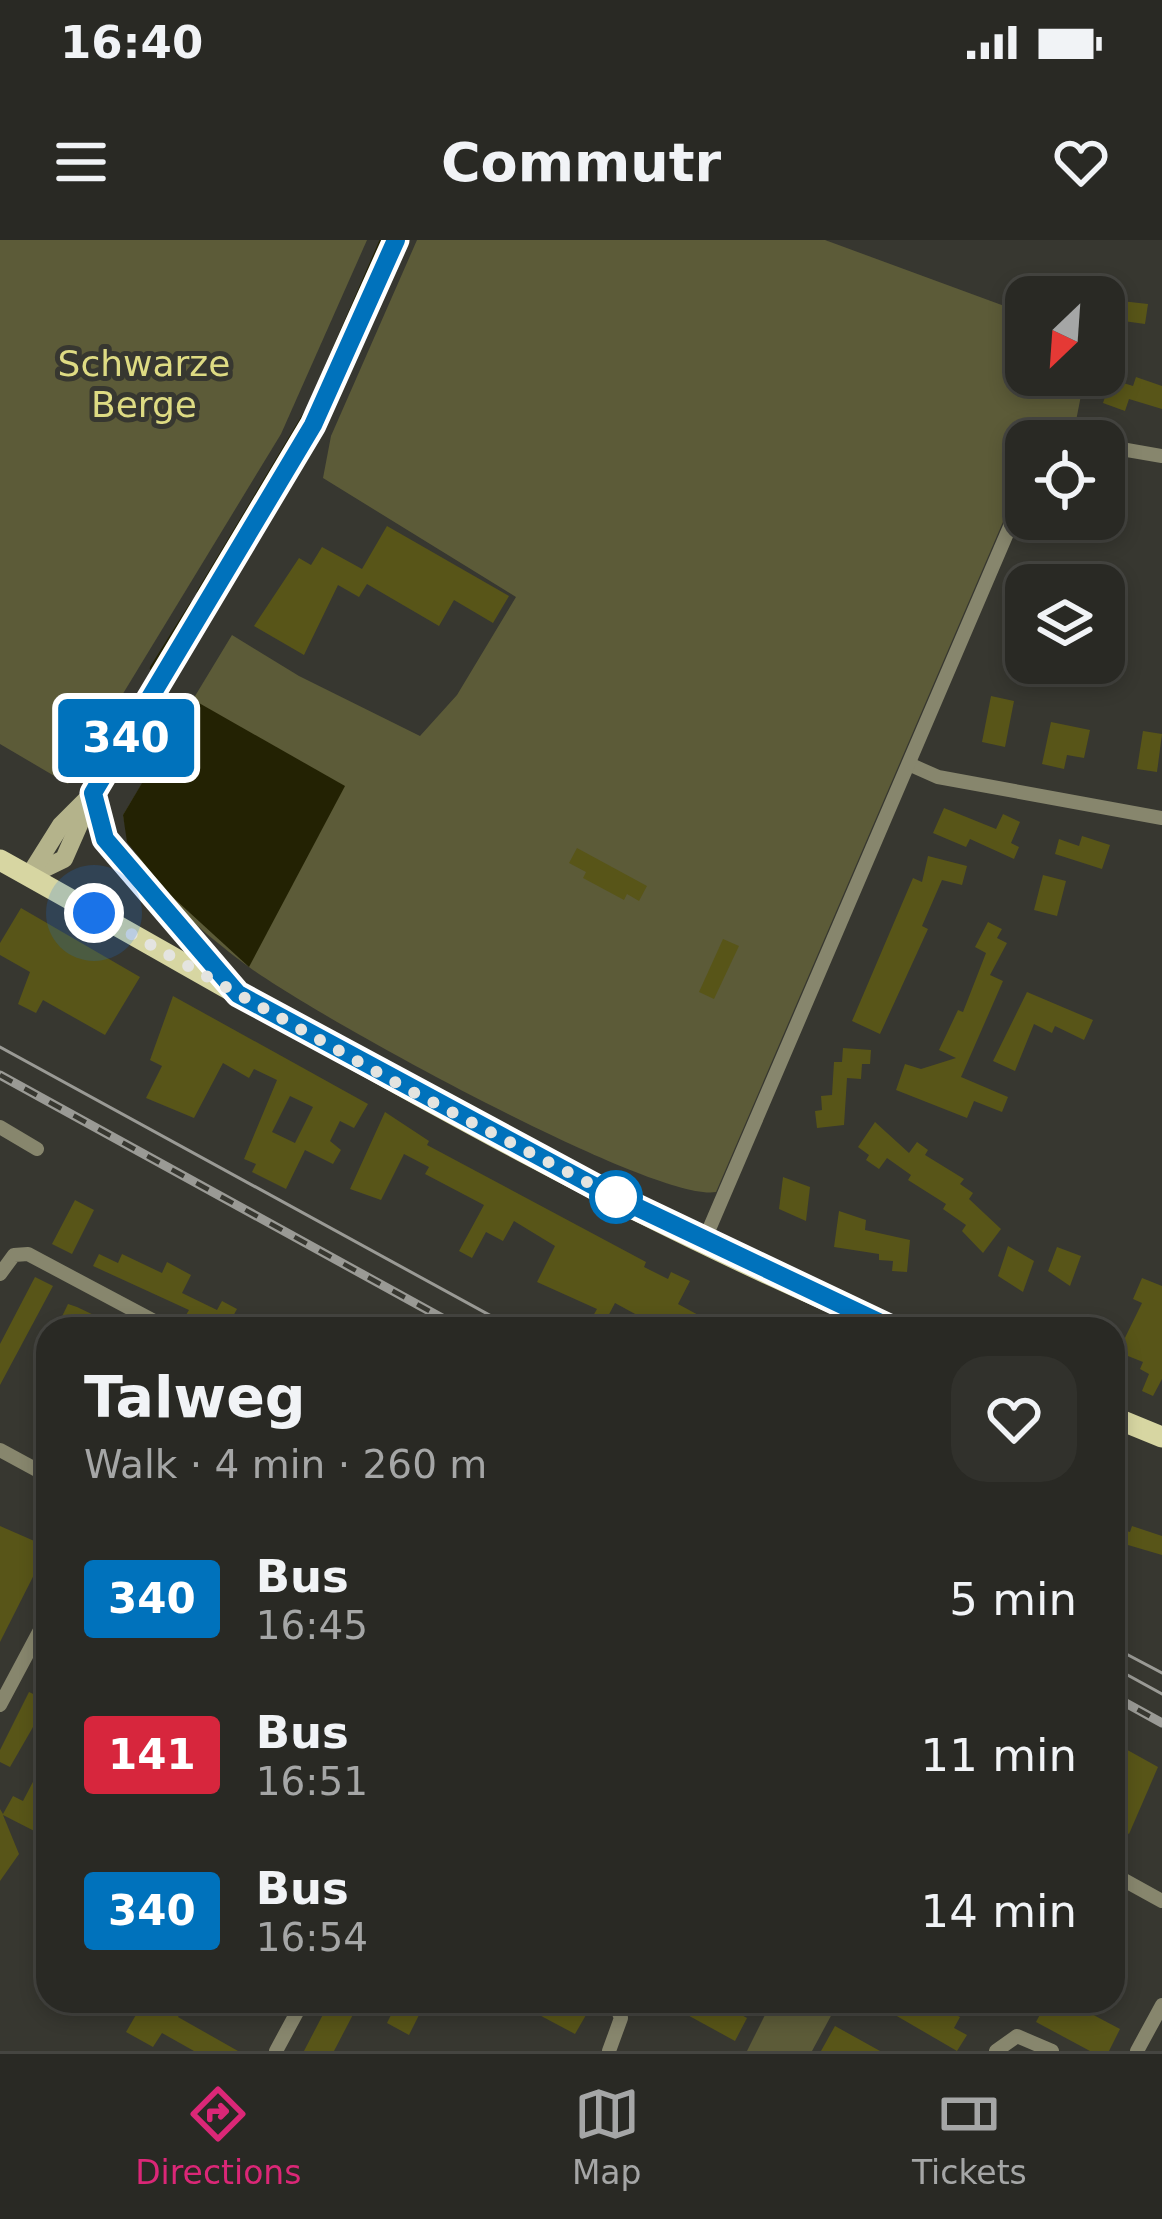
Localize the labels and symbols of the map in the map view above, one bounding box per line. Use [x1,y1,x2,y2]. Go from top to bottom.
north arrow [1005,276,1125,396]
park label: Schwarze Berge [58,343,230,425]
line badge: 340 [57,699,195,777]
your location [64,883,124,943]
unlabelled marker [591,1172,641,1222]

